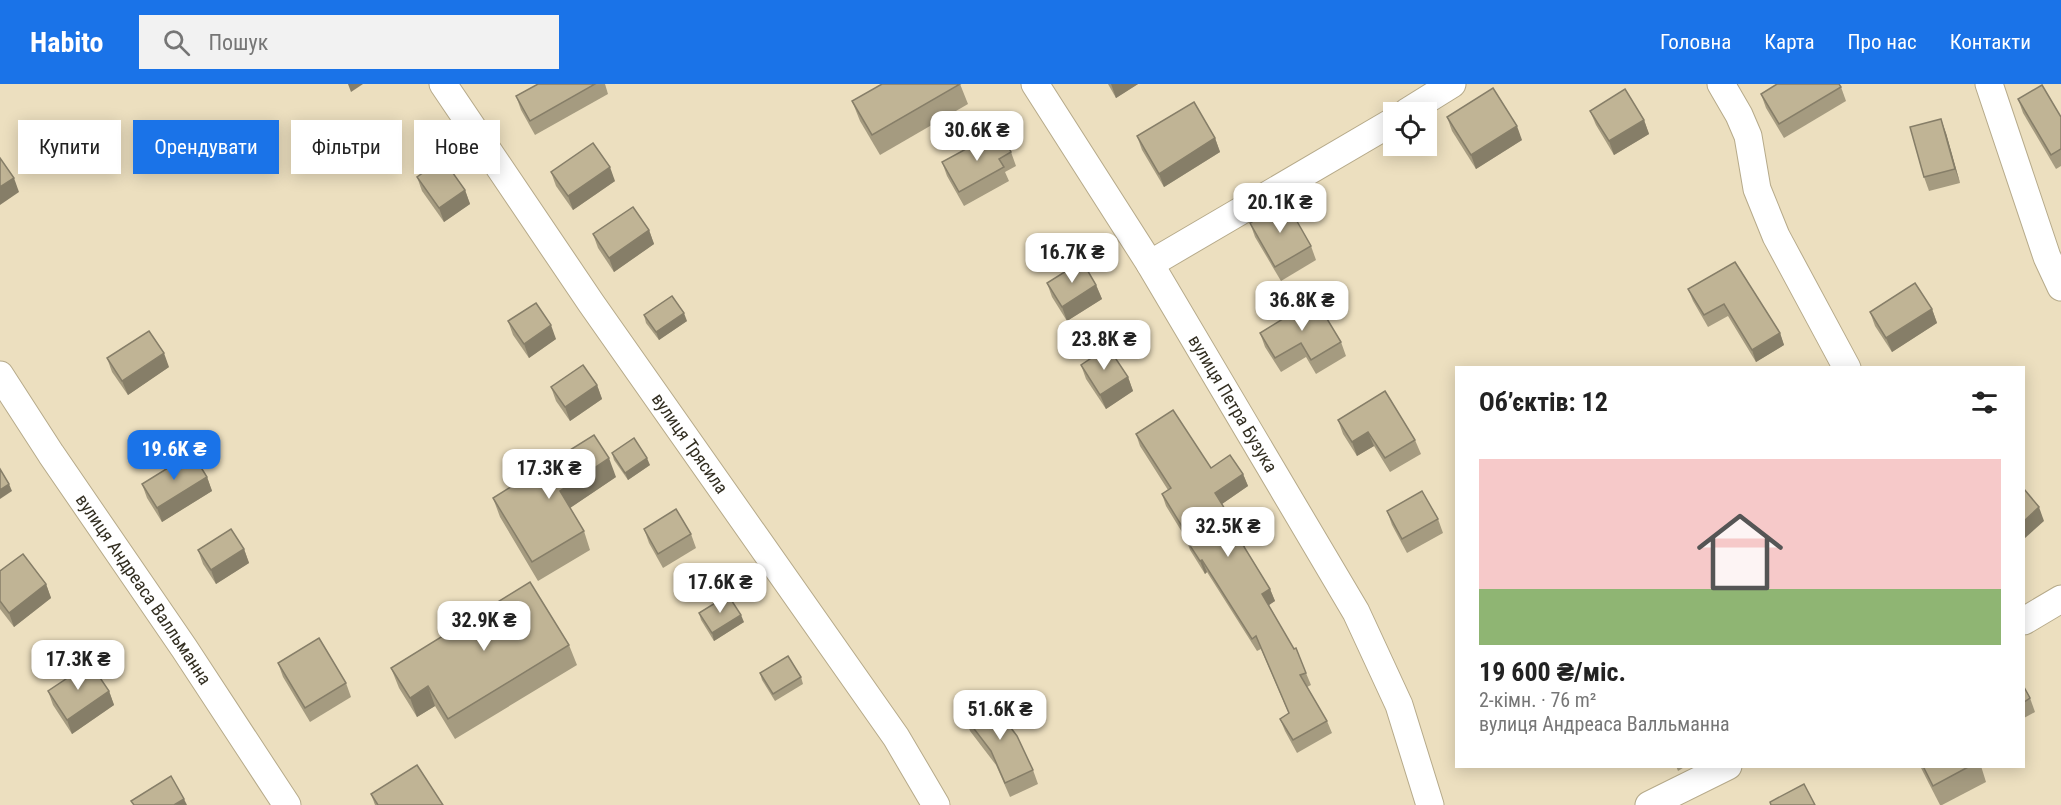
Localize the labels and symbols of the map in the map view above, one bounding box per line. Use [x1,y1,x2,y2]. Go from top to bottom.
pin: 30.6K ₴ [922,111,1032,162]
pin: 20.1K ₴ [1225,183,1335,234]
pin: 16.7K ₴ [1017,233,1127,284]
pin: 36.8K ₴ [1247,281,1357,332]
pin: 23.8K ₴ [1049,320,1159,371]
street label: вулиця Петра Бузука [1184,331,1282,476]
street label: вулиця Трясила [648,389,733,497]
pin: 19.6K ₴ [119,430,229,481]
pin: 17.3K ₴ [494,449,604,500]
street label: вулиця Андреаса Валльманна [72,490,216,688]
pin: 32.5K ₴ [1173,507,1283,558]
pin: 17.6K ₴ [665,563,775,614]
pin: 32.9K ₴ [429,601,539,652]
pin: 17.3K ₴ [23,640,133,691]
pin: 51.6K ₴ [945,690,1055,741]

